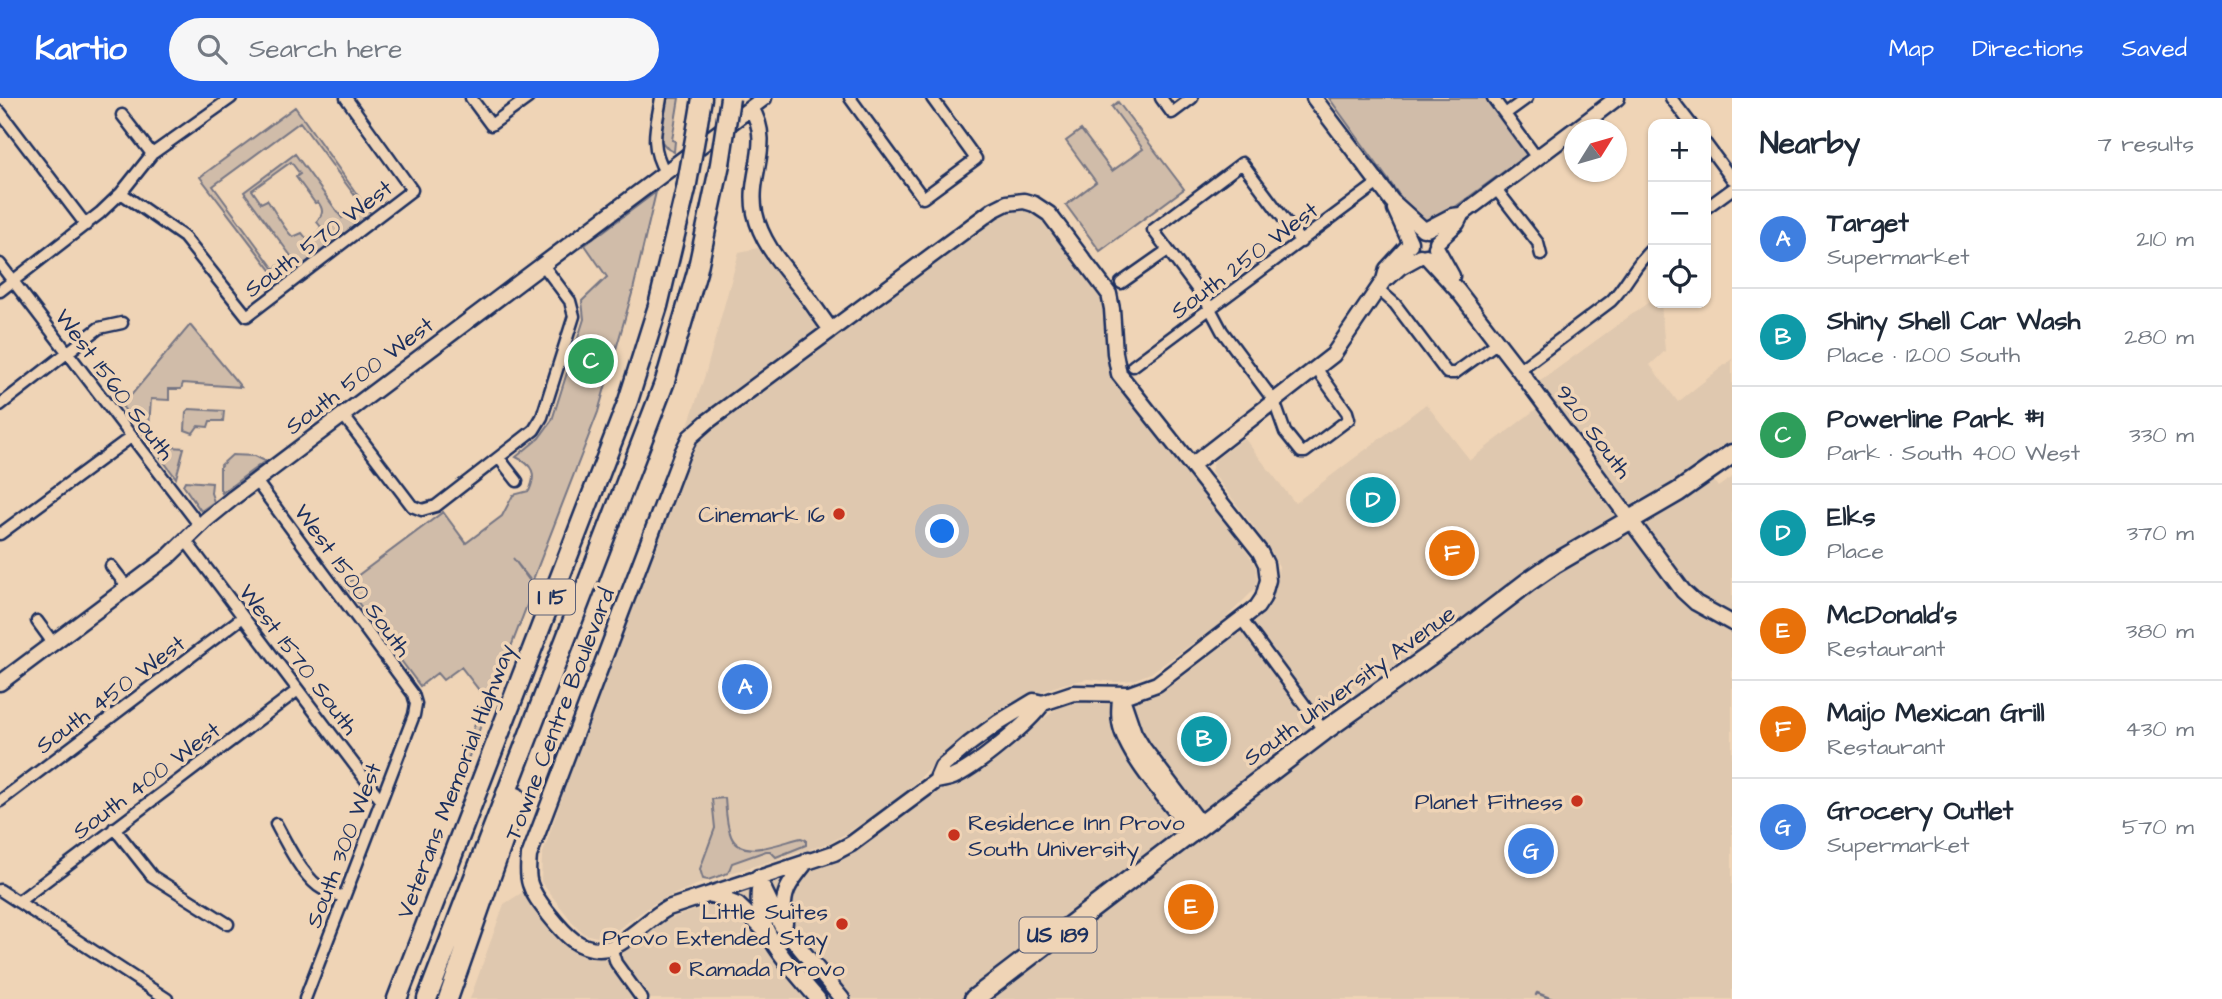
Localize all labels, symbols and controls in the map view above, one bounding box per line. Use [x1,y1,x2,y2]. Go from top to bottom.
search box [169,18,659,81]
text: Kartio [35,26,127,72]
icon: search [193,30,231,68]
text: Search here [249,31,402,67]
text: Map [1889,32,1934,66]
text: Directions [1972,32,2084,66]
text: Saved [2122,32,2187,66]
north arrow [1564,119,1627,182]
map controls [1648,119,1711,308]
button: + [1648,119,1711,182]
text: Nearby [1760,123,1860,165]
text: 7 results [2098,128,2194,160]
street label: South 570 West [238,172,400,305]
button: − [1648,182,1711,245]
street label: South 250 West [1164,194,1326,327]
text: Target [1827,205,1909,241]
text: A [1776,223,1790,255]
text: 210 m [2136,223,2194,255]
text: Supermarket [1827,241,1970,273]
button: locate [1648,245,1711,308]
street label: West 1560 South [47,302,182,467]
text: Shiny Shell Car Wash [1827,303,2080,339]
street label: South 500 West [279,309,441,442]
text: B [1775,321,1791,353]
text: 280 m [2124,321,2194,353]
pin: C [568,335,614,387]
text: Place · 1200 South [1827,339,2020,371]
street label: 920 South [1547,378,1639,486]
text: Powerline Park #1 [1827,401,2044,437]
text: C [1775,419,1791,451]
text: 330 m [2129,419,2194,451]
text: Park · South 400 West [1827,437,2080,469]
pin: D [1350,474,1396,526]
street label: West 1500 South [286,498,419,664]
place label: Cinemark 16 [698,499,825,531]
text: Elks [1827,499,1876,535]
marker: Cinemark 16 [831,506,847,522]
your location [925,514,959,548]
text: D [1776,517,1790,549]
text: 370 m [2127,517,2194,549]
pin: F [1429,527,1475,579]
text: Place [1827,535,1884,567]
street label: West 1570 South [231,578,366,742]
road number: I 15 [529,580,575,614]
street label: Towne Centre Boulevard [497,583,623,845]
text: McDonald's [1827,597,1957,633]
street label: South University Avenue [1237,598,1463,775]
text: E [1776,615,1790,647]
text: 380 m [2126,615,2194,647]
street label: South 450 West [29,627,193,762]
text: Restaurant [1827,633,1945,665]
street label: Veterans Memorial Highway [389,639,524,924]
pin: A [722,661,768,713]
text: Maijo Mexican Grill [1827,695,2045,731]
pin: B [1181,713,1227,765]
text: F [1775,713,1791,745]
text: 430 m [2125,713,2194,745]
street label: South 400 West [66,714,228,847]
text: Restaurant [1827,731,1945,763]
street label: South 300 West [298,758,390,932]
place label: Planet Fitness [1415,786,1563,818]
marker: Planet Fitness [1569,793,1585,809]
text: Grocery Outlet [1827,793,2013,829]
place label: Residence Inn Provo South University [968,807,1185,866]
text: G [1775,811,1791,843]
text: 570 m [2122,811,2194,843]
pin: G [1508,825,1554,877]
marker: Residence Inn Provo South University [946,827,962,843]
text: Supermarket [1827,829,1970,861]
pin: E [1168,881,1214,933]
place label: Little Suites Provo Extended Stay [602,896,828,955]
marker: Little Suites Provo Extended Stay [834,916,850,932]
road number: US 189 [1020,918,1096,952]
place label: Ramada Provo [689,953,845,985]
marker: Ramada Provo [667,960,683,976]

